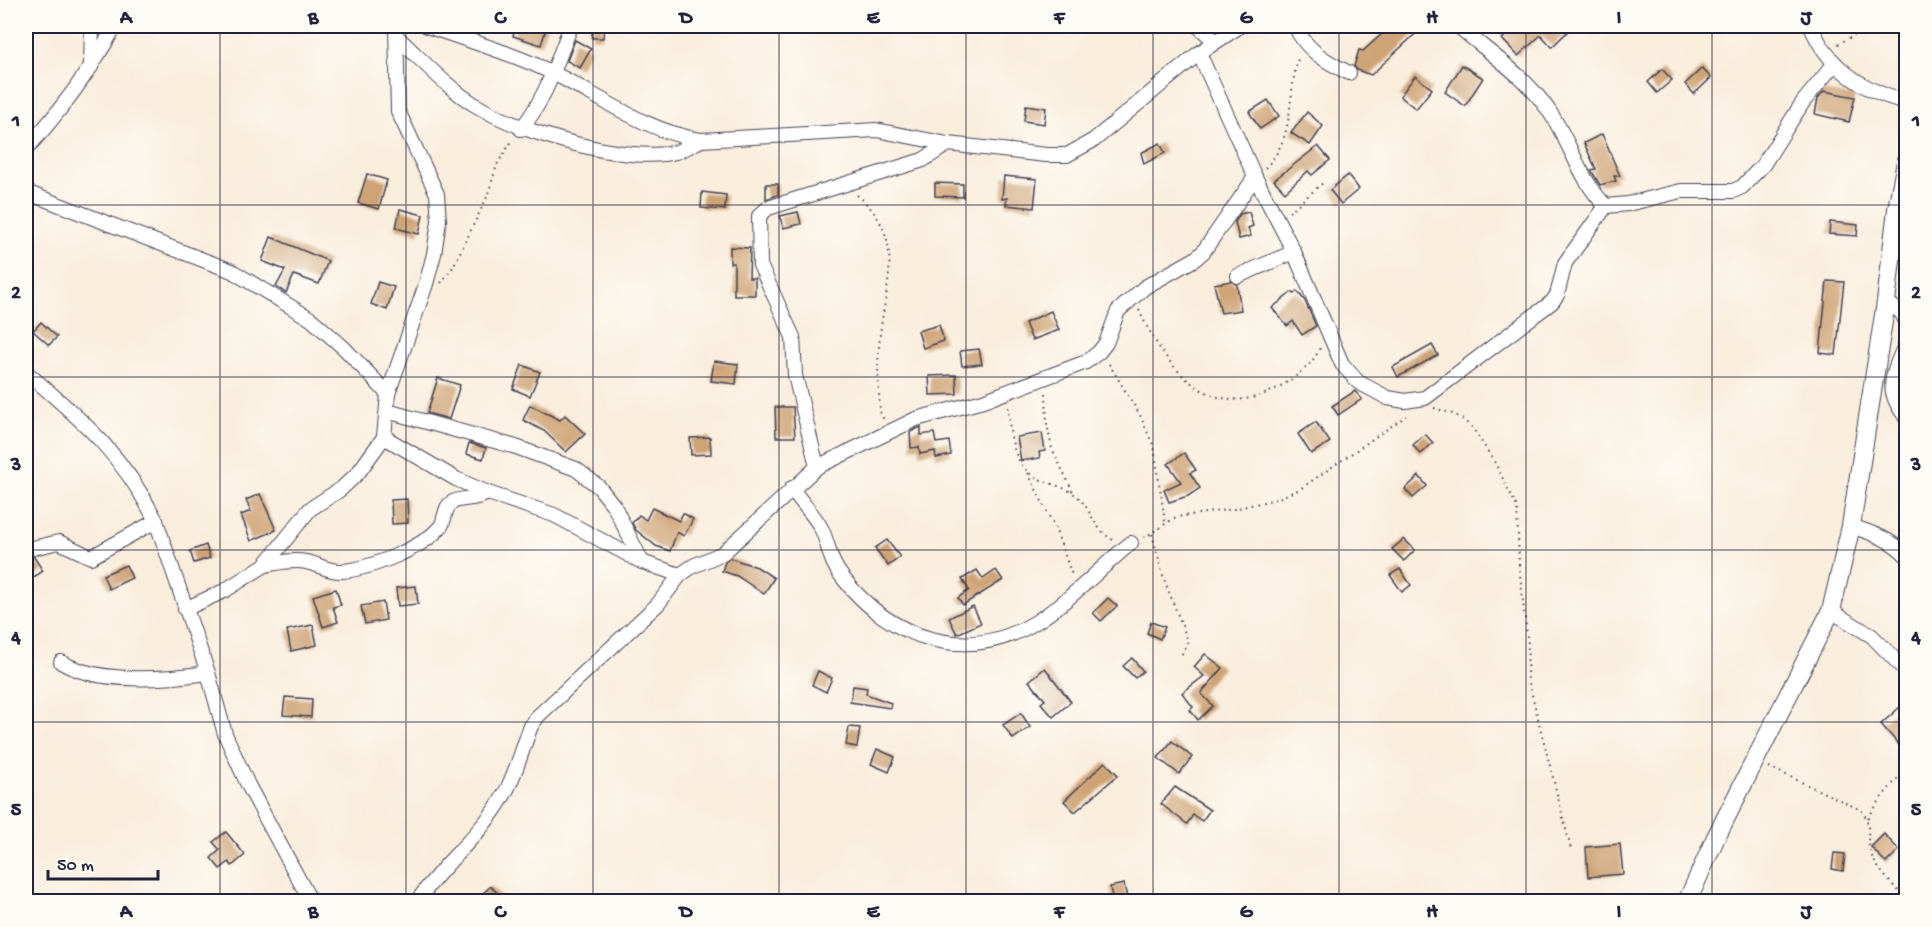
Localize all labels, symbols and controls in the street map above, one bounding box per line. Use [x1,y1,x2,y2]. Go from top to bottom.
text: A [119,8,134,31]
text: B [307,8,319,31]
text: C [494,8,508,31]
text: D [677,8,693,31]
text: E [867,8,881,31]
text: F [1053,8,1066,31]
text: G [1240,8,1254,31]
text: H [1426,8,1438,31]
text: I [1617,8,1622,31]
text: J [1800,8,1813,31]
text: 1 [11,111,20,134]
text: 1 [1911,111,1920,134]
text: 2 [11,283,21,306]
text: 2 [1911,283,1921,306]
text: 3 [10,455,21,478]
text: 3 [1910,455,1921,478]
text: 4 [10,628,21,651]
text: 4 [1910,628,1921,651]
text: 5 [11,800,22,823]
text: 5 [1911,800,1922,823]
scale bar [48,843,158,881]
text: 50 m [57,856,94,877]
text: A [119,902,134,925]
text: B [307,902,319,925]
text: C [494,902,508,925]
text: D [677,902,693,925]
text: E [867,902,881,925]
text: F [1053,902,1066,925]
text: G [1240,902,1254,925]
text: H [1426,902,1438,925]
text: I [1617,902,1622,925]
text: J [1800,902,1813,925]

